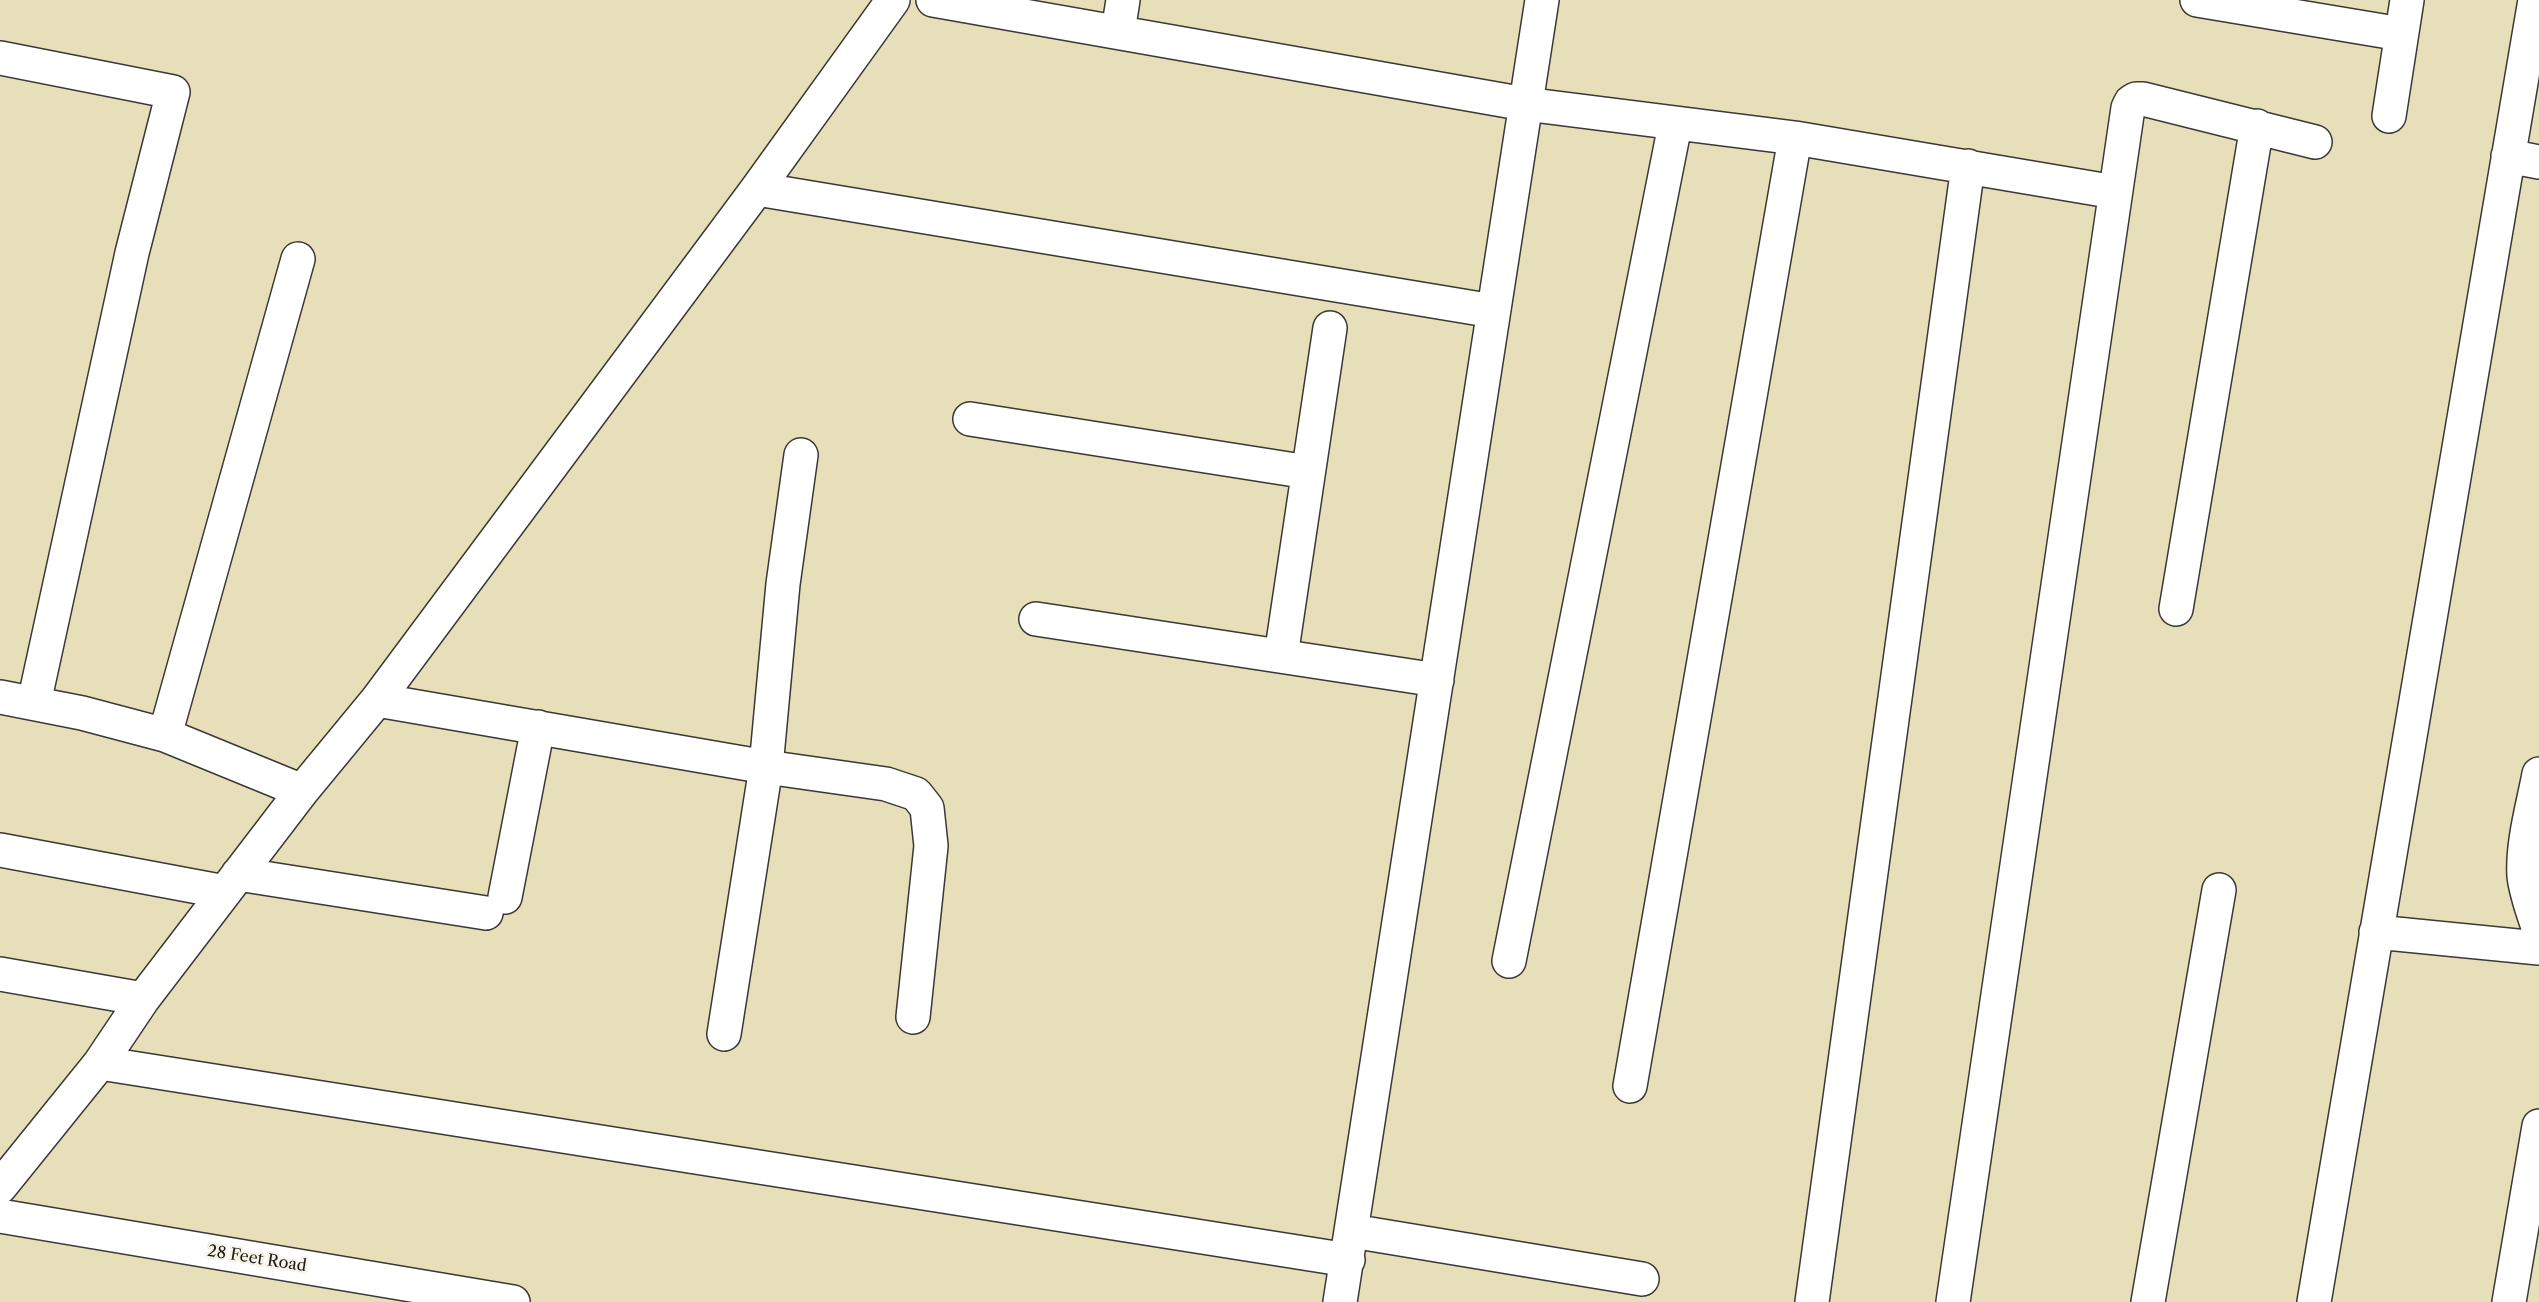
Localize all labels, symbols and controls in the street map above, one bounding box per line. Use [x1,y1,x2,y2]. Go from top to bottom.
street label: 28 Feet Road [206,1242,308,1276]

